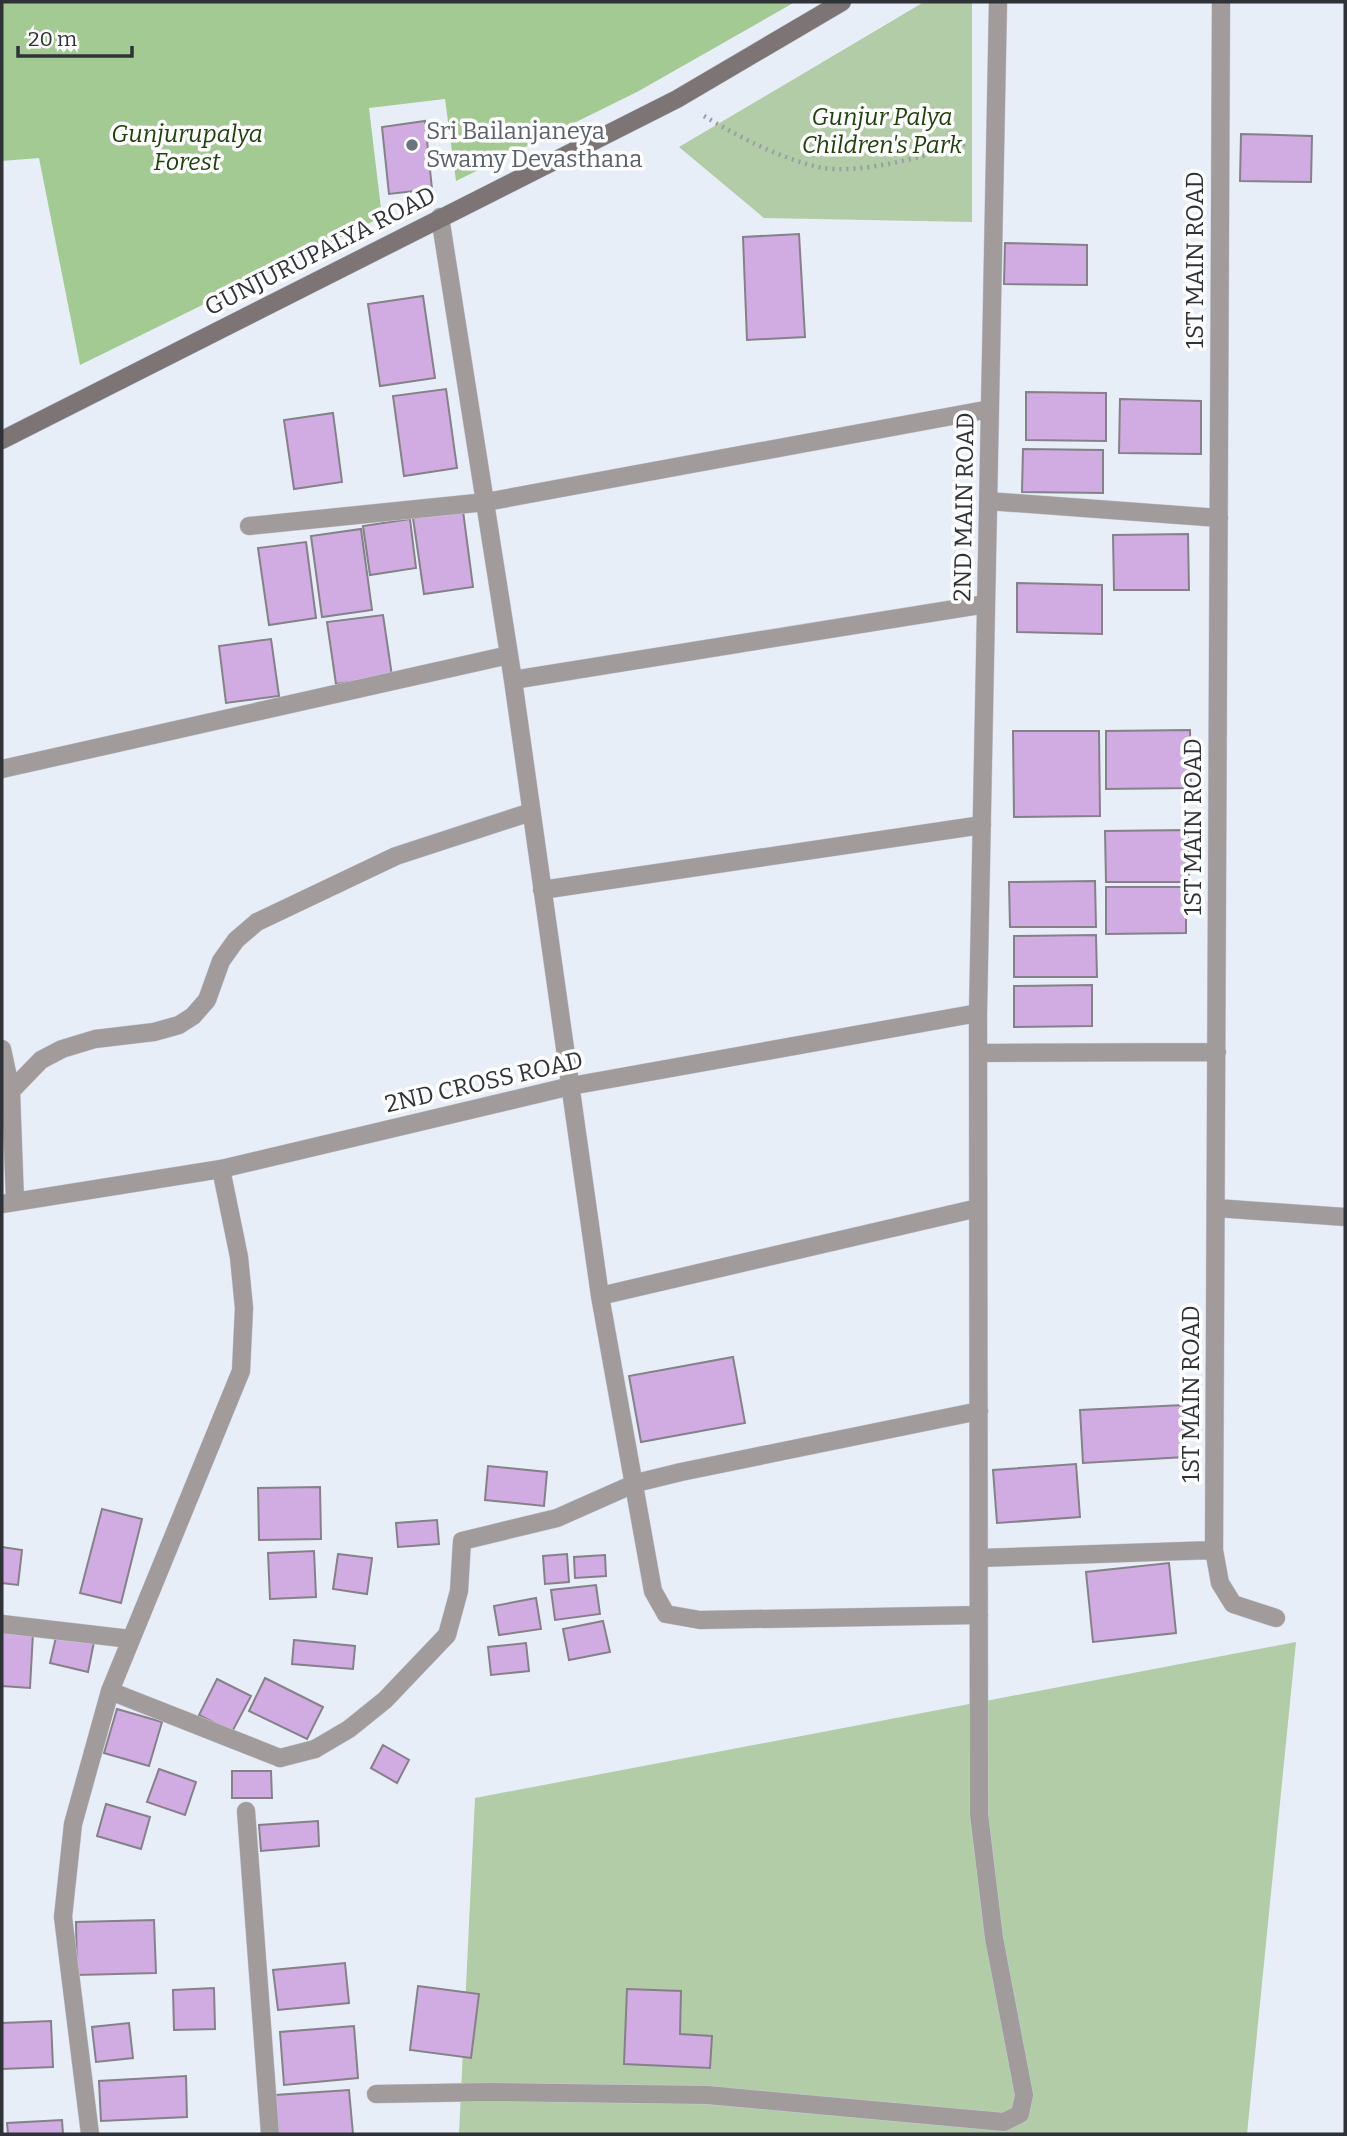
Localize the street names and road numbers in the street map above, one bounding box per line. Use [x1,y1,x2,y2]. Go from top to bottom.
street label: 1ST MAIN ROAD [1181,171,1209,349]
street label: GUNJURUPALYA ROAD [200,181,440,321]
street label: 2ND MAIN ROAD [948,412,980,602]
street label: 1ST MAIN ROAD [1179,738,1207,916]
street label: 2ND CROSS ROAD [382,1046,586,1118]
street label: 1ST MAIN ROAD [1177,1305,1205,1483]

